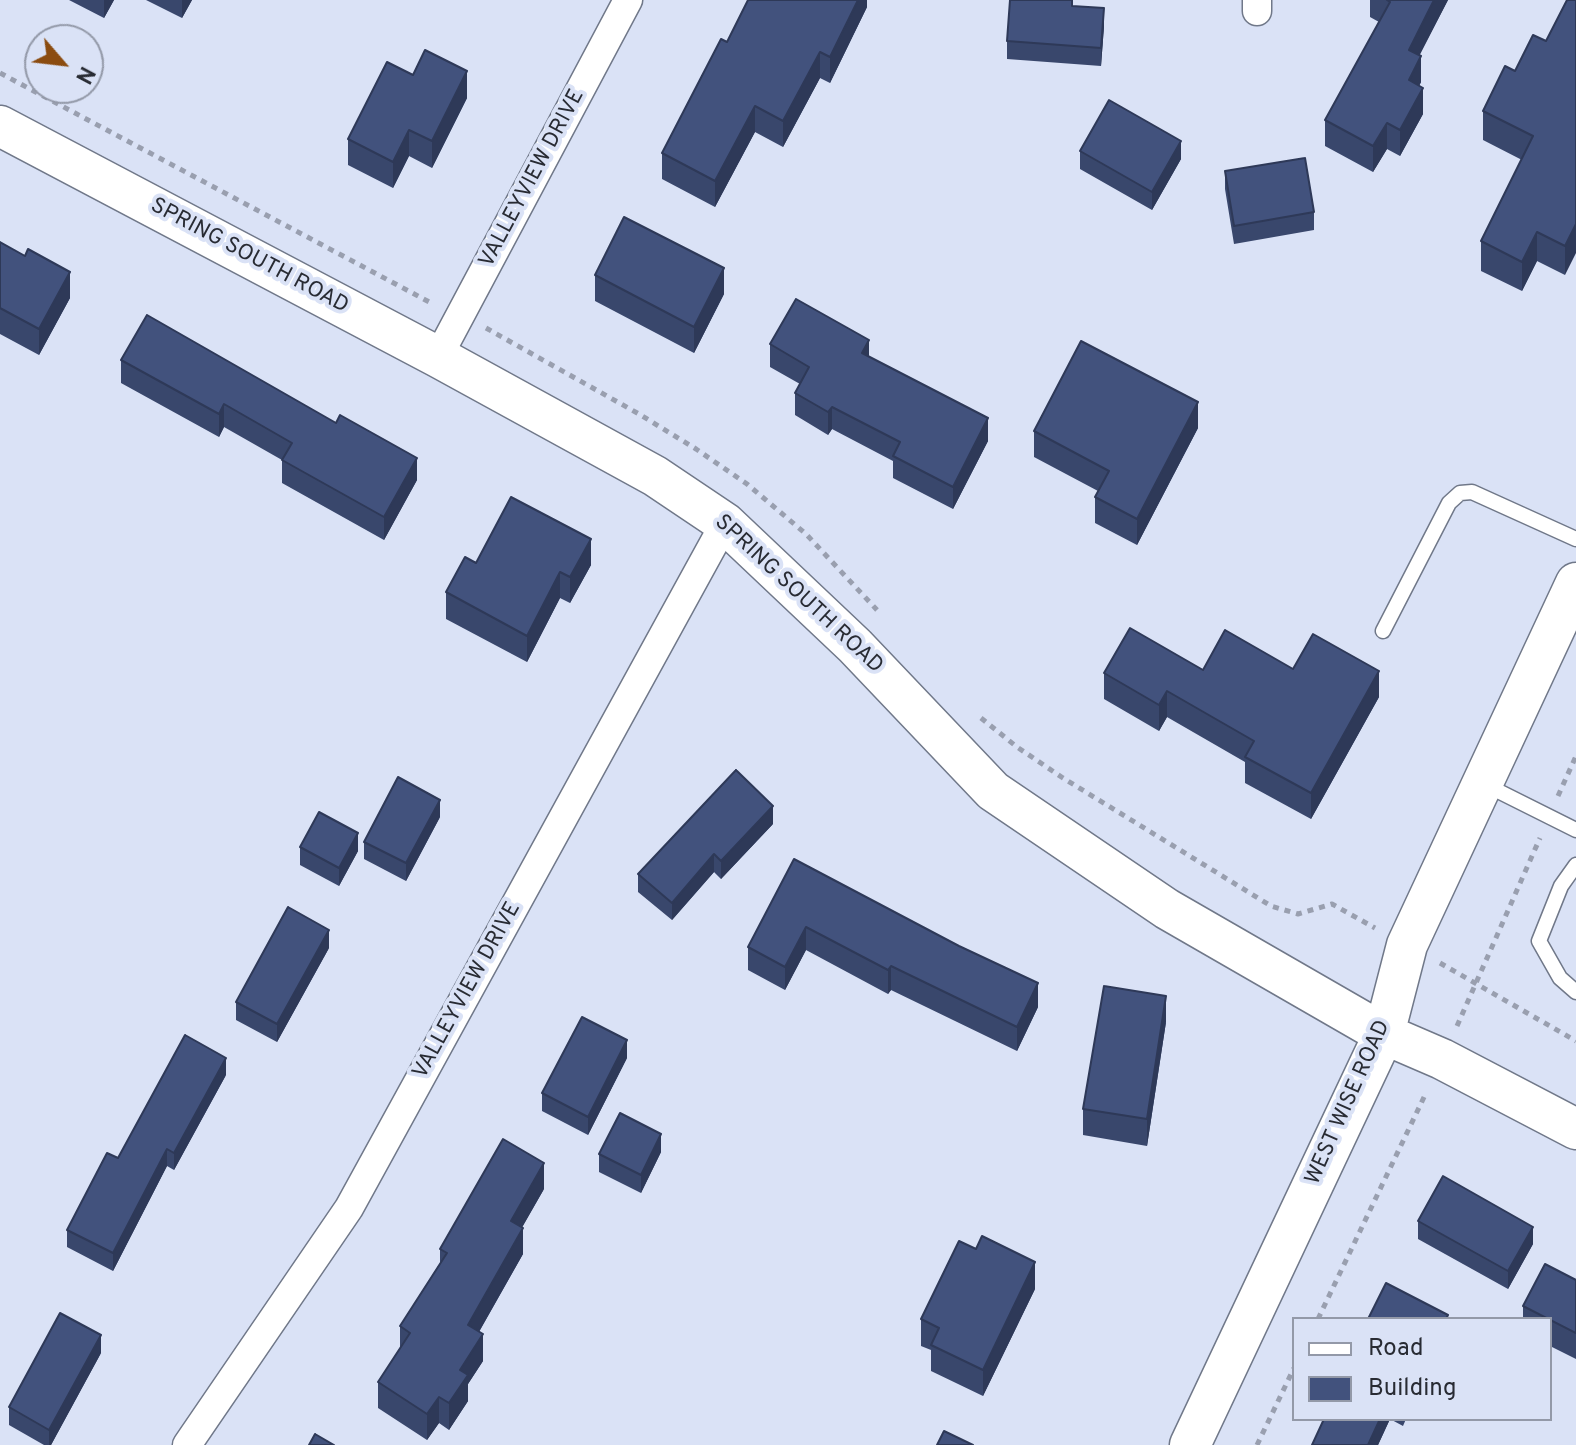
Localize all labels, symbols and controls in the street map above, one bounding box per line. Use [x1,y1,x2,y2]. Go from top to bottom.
north arrow [24,24,104,104]
text: N [68,61,99,88]
street label: VALLEYVIEW DRIVE [475,85,591,273]
street label: SPRING SOUTH ROAD [145,194,353,320]
street label: SPRING SOUTH ROAD [708,510,888,680]
street label: VALLEYVIEW DRIVE [408,898,528,1084]
street label: WEST WISE ROAD [1301,1017,1397,1189]
legend [1292,1317,1552,1421]
text: Road [1368,1334,1424,1364]
text: Building [1368,1374,1457,1404]

